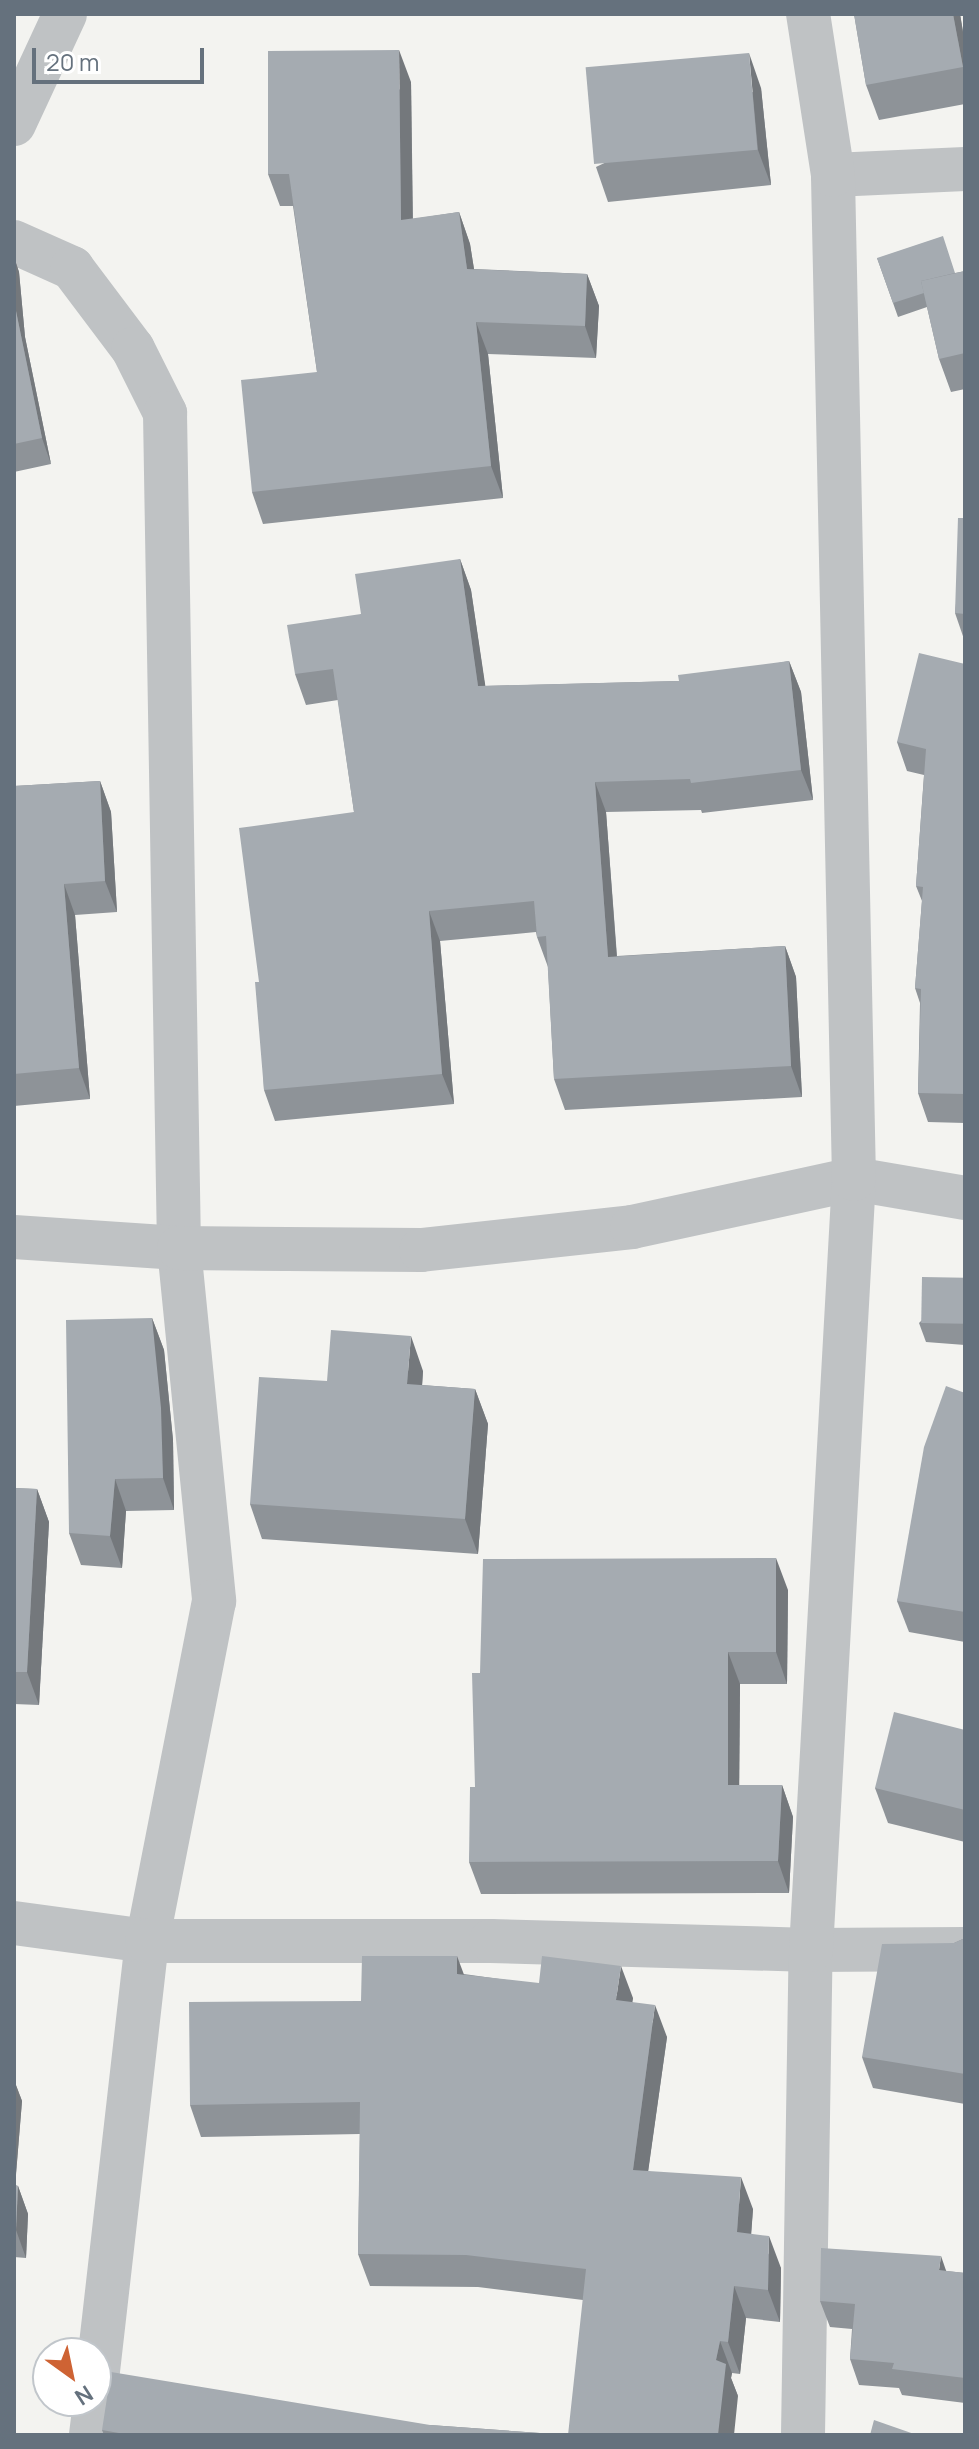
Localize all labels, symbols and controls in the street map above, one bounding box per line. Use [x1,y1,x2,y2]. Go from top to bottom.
scale bar [36,32,208,82]
text: 20 m [46,45,99,78]
north arrow [32,2337,112,2417]
text: N [69,2379,99,2412]

